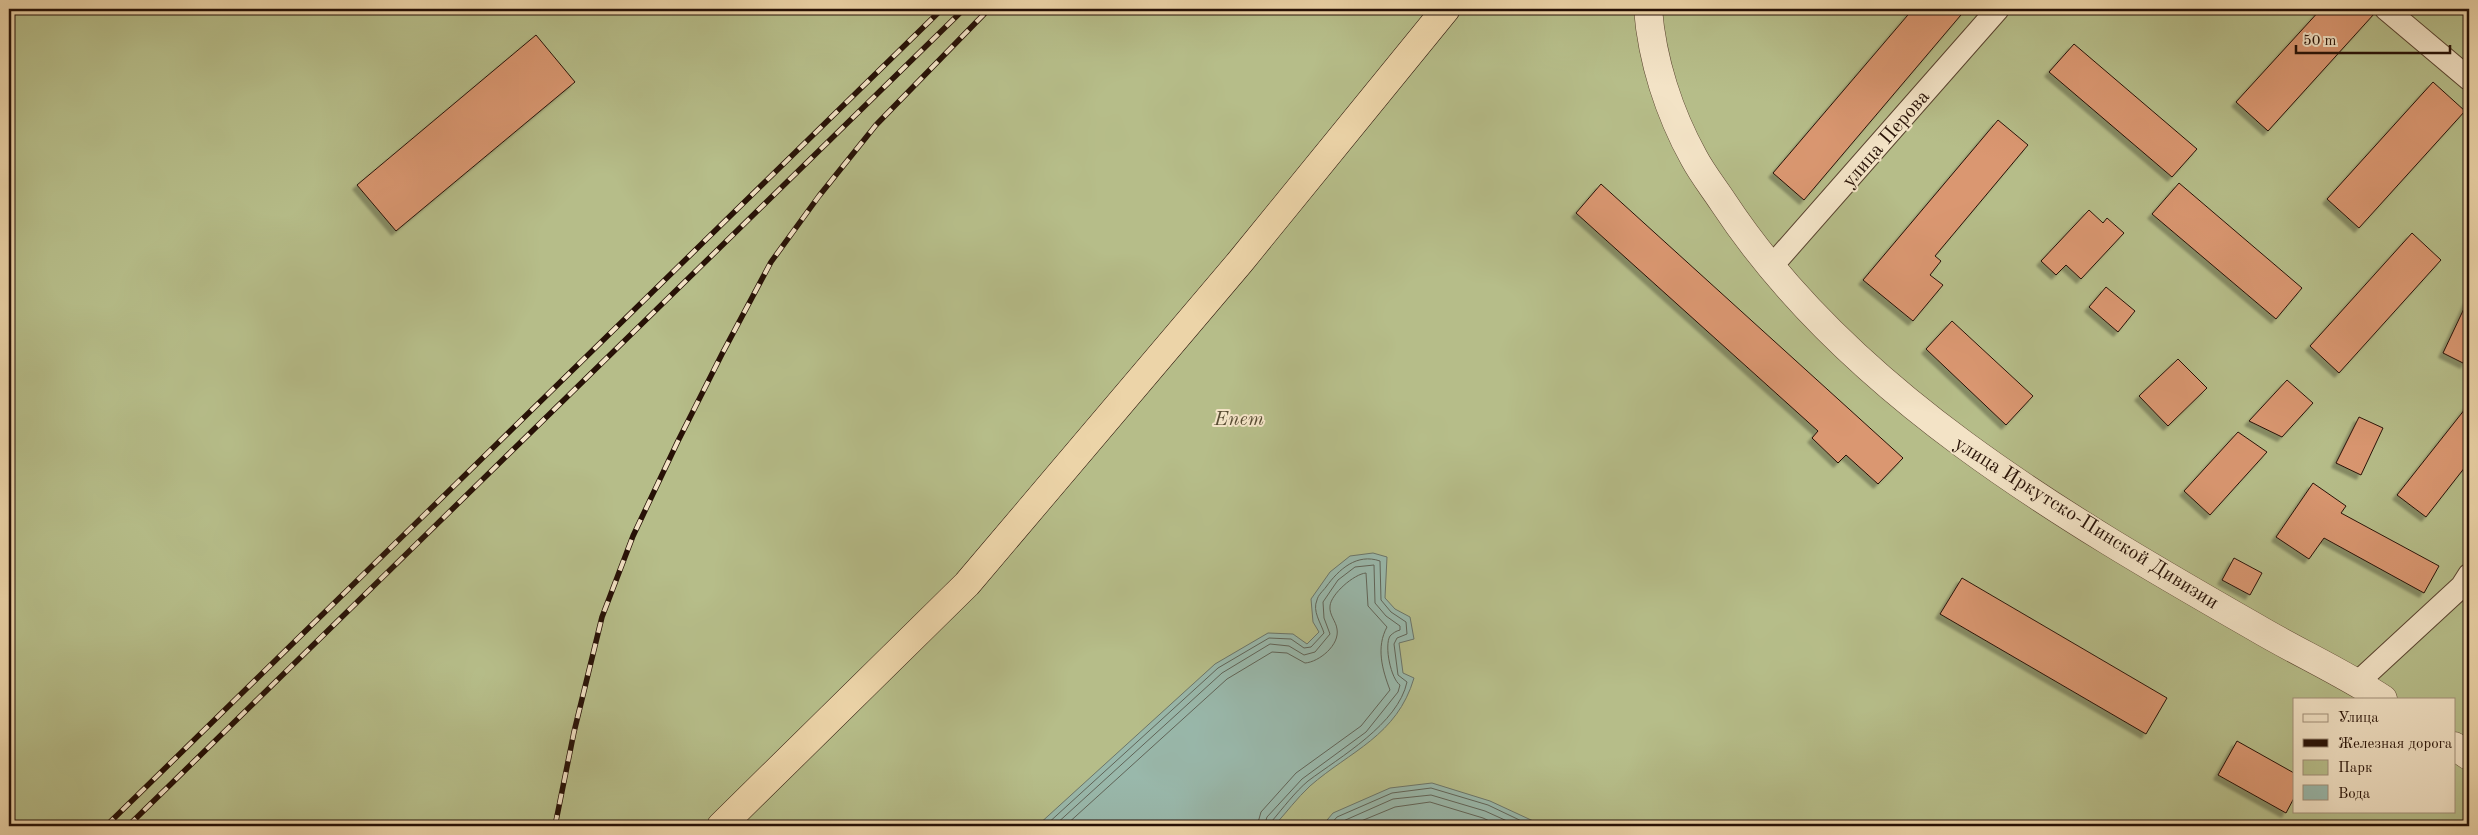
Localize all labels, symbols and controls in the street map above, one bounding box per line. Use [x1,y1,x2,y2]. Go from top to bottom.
scale bar [2296,22,2449,54]
text: 50 m [2303,34,2337,49]
street label: улица Перова [1839,87,1934,192]
park label: Enem [1213,410,1264,430]
street label: улица Иркутско-Пинской Дивизии [1950,434,2222,614]
legend [2293,698,2456,812]
text: Улица [2338,711,2379,726]
text: Железная дорога [2338,737,2453,752]
text: Парк [2338,761,2373,776]
text: Вода [2338,787,2371,802]

